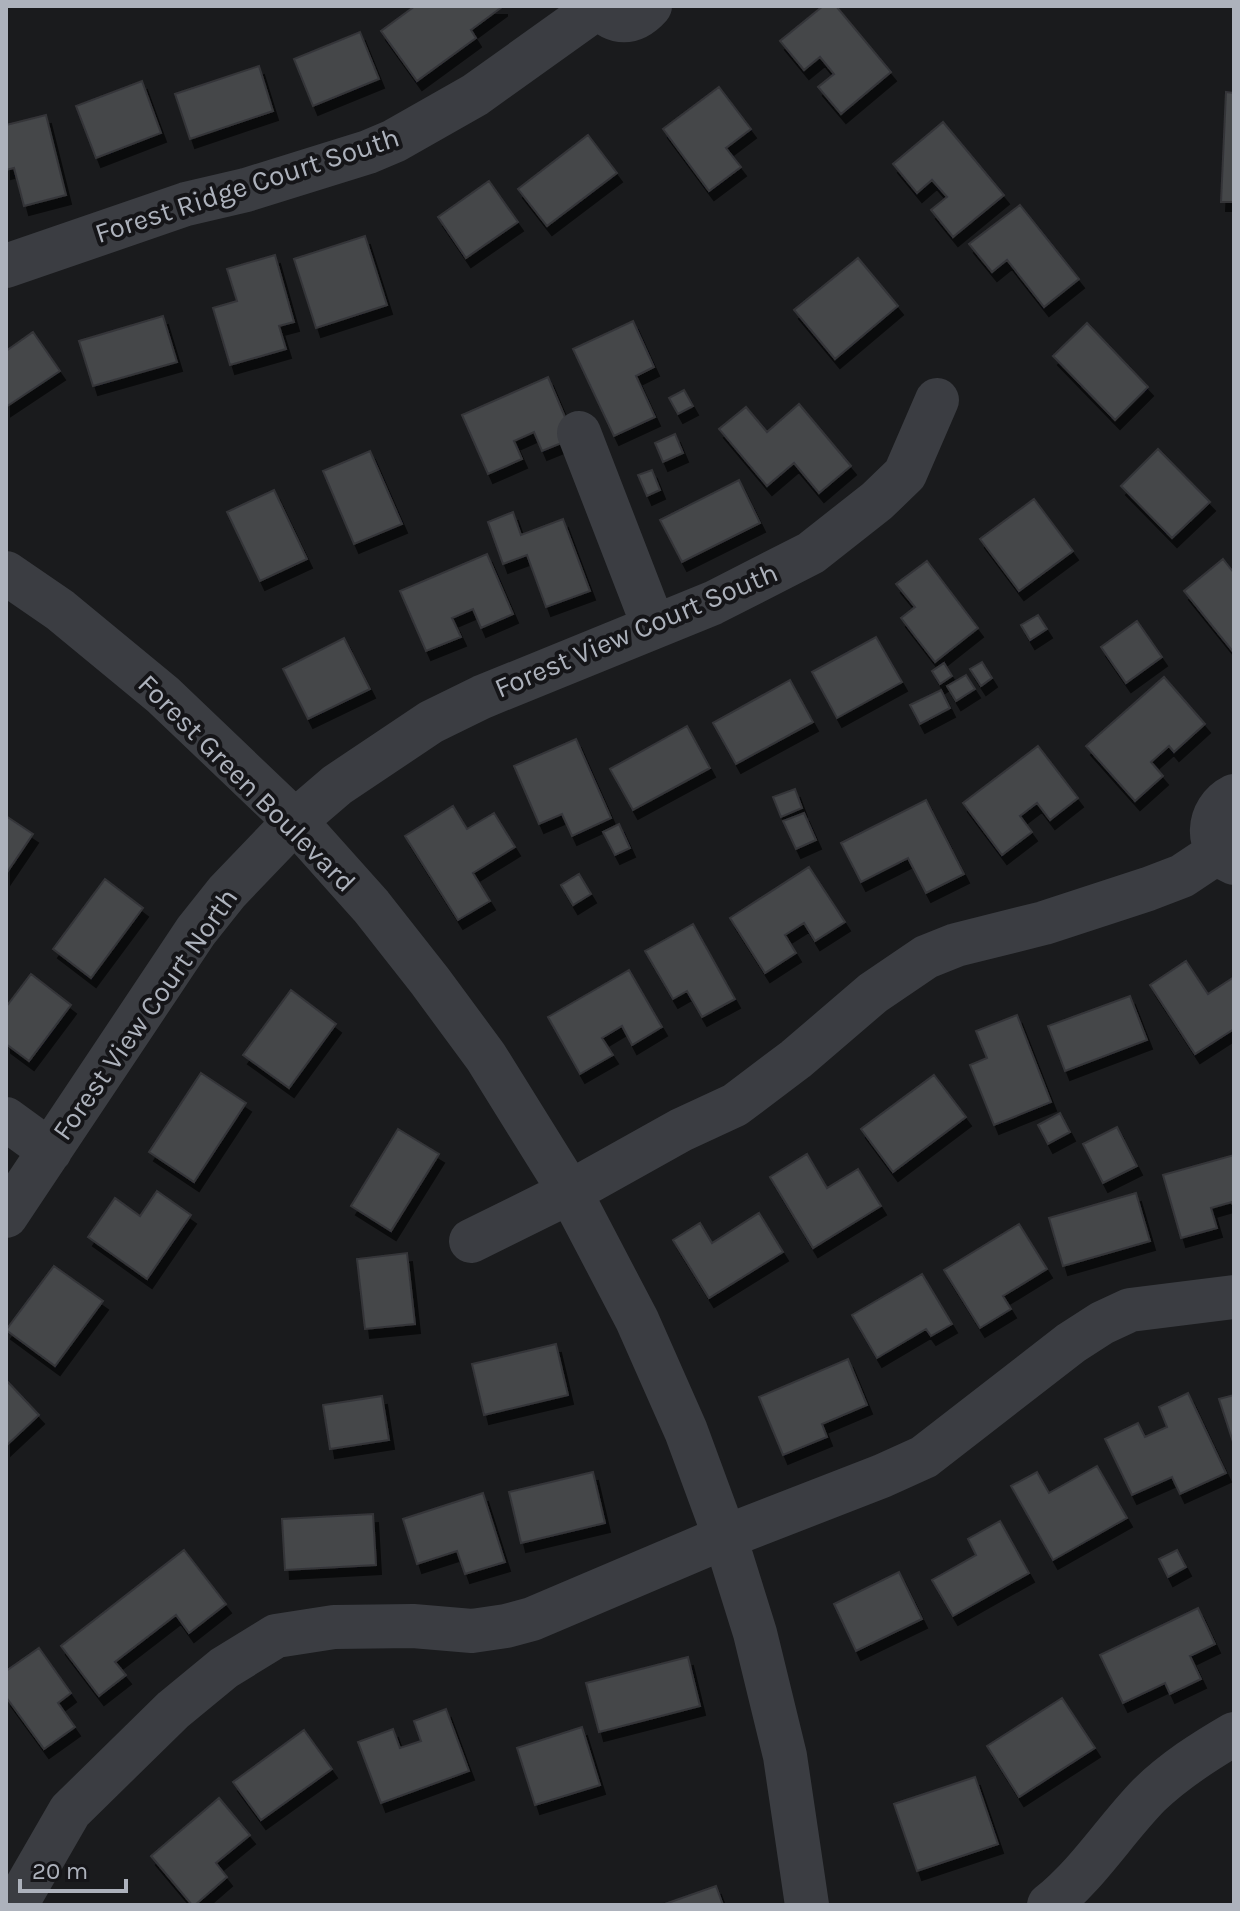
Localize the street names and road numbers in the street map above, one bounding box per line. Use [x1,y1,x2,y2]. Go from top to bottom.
street label: Forest Ridge Court South [91,120,403,250]
street label: Forest View Court South [489,555,783,705]
street label: Forest Green Boulevard [131,667,363,899]
street label: Forest View Court North [46,882,244,1146]

